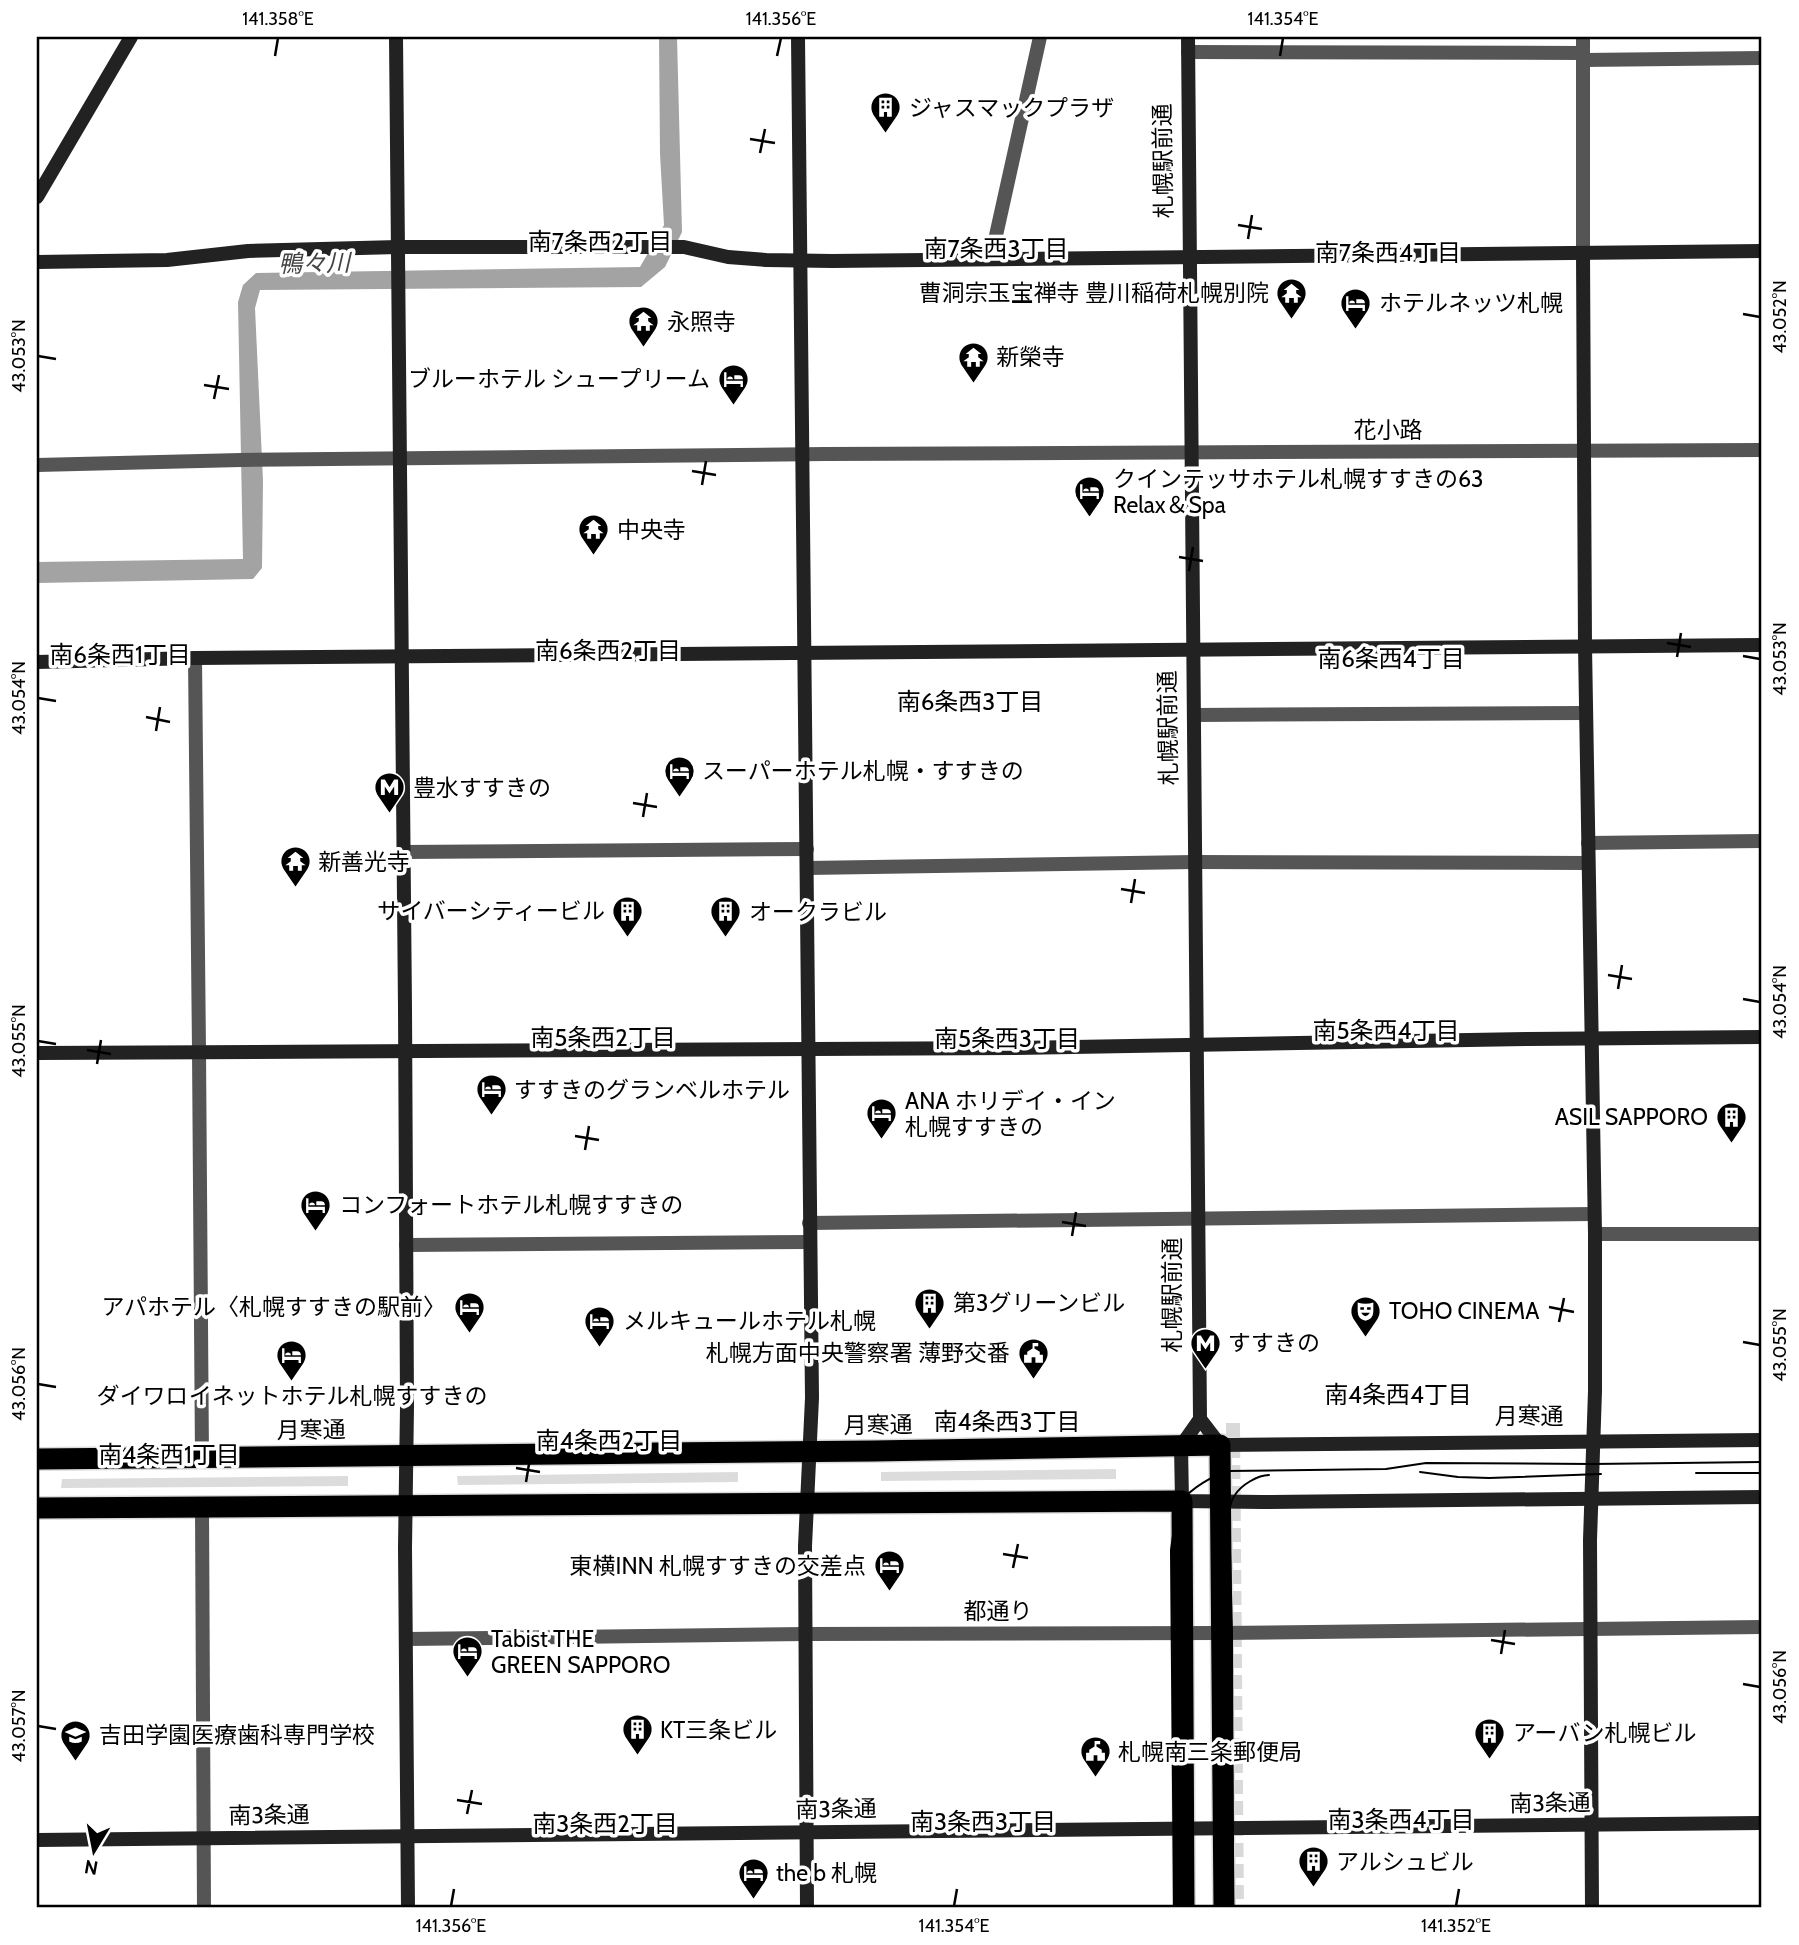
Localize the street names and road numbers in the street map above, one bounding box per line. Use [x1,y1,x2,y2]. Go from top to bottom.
street label: 札幌駅前通 [1148,103,1178,219]
street label: 花小路 [1354,416,1423,444]
street label: 札幌駅前通 [1153,670,1183,786]
street label: 札幌駅前通 [1158,1238,1186,1353]
street label: 月寒通 [1495,1402,1564,1430]
street label: 月寒通 [843,1410,913,1440]
street label: 月寒通 [276,1415,346,1445]
street label: 都通り [964,1597,1033,1625]
street label: 南3条通 [1509,1788,1591,1818]
street label: 南3条通 [795,1794,877,1824]
street label: 南3条通 [228,1800,310,1830]

